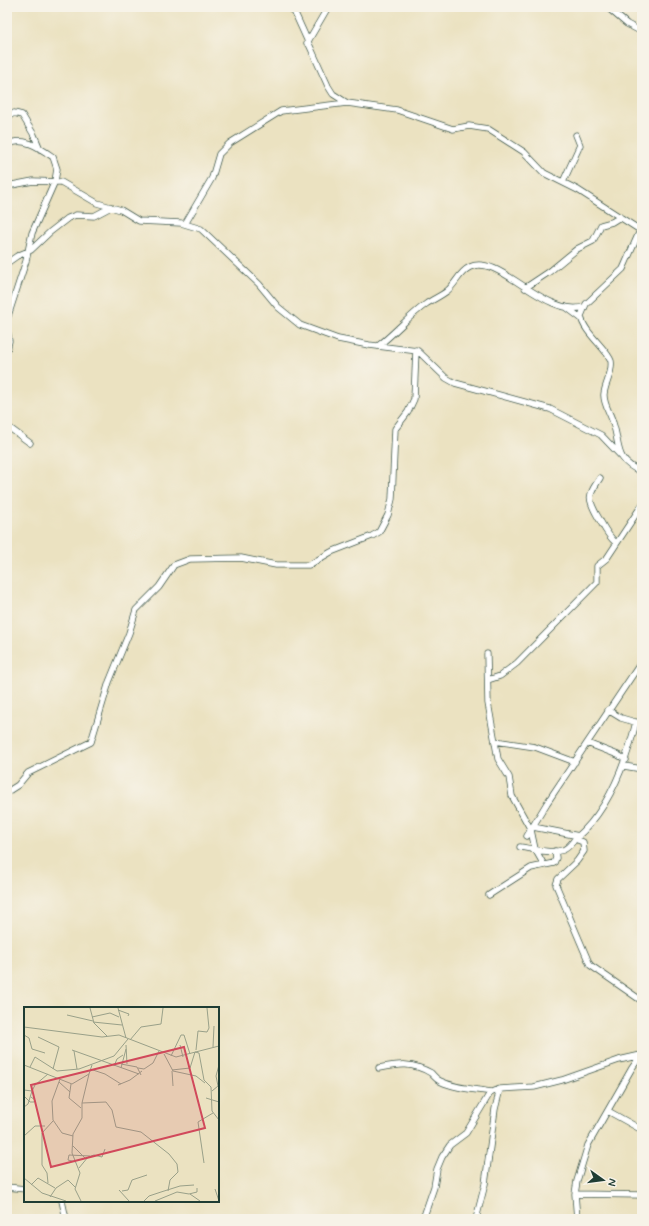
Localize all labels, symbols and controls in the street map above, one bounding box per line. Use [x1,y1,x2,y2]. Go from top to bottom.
inset map [24,1007,219,1202]
north arrow [583,1160,623,1200]
text: N [604,1177,619,1187]

